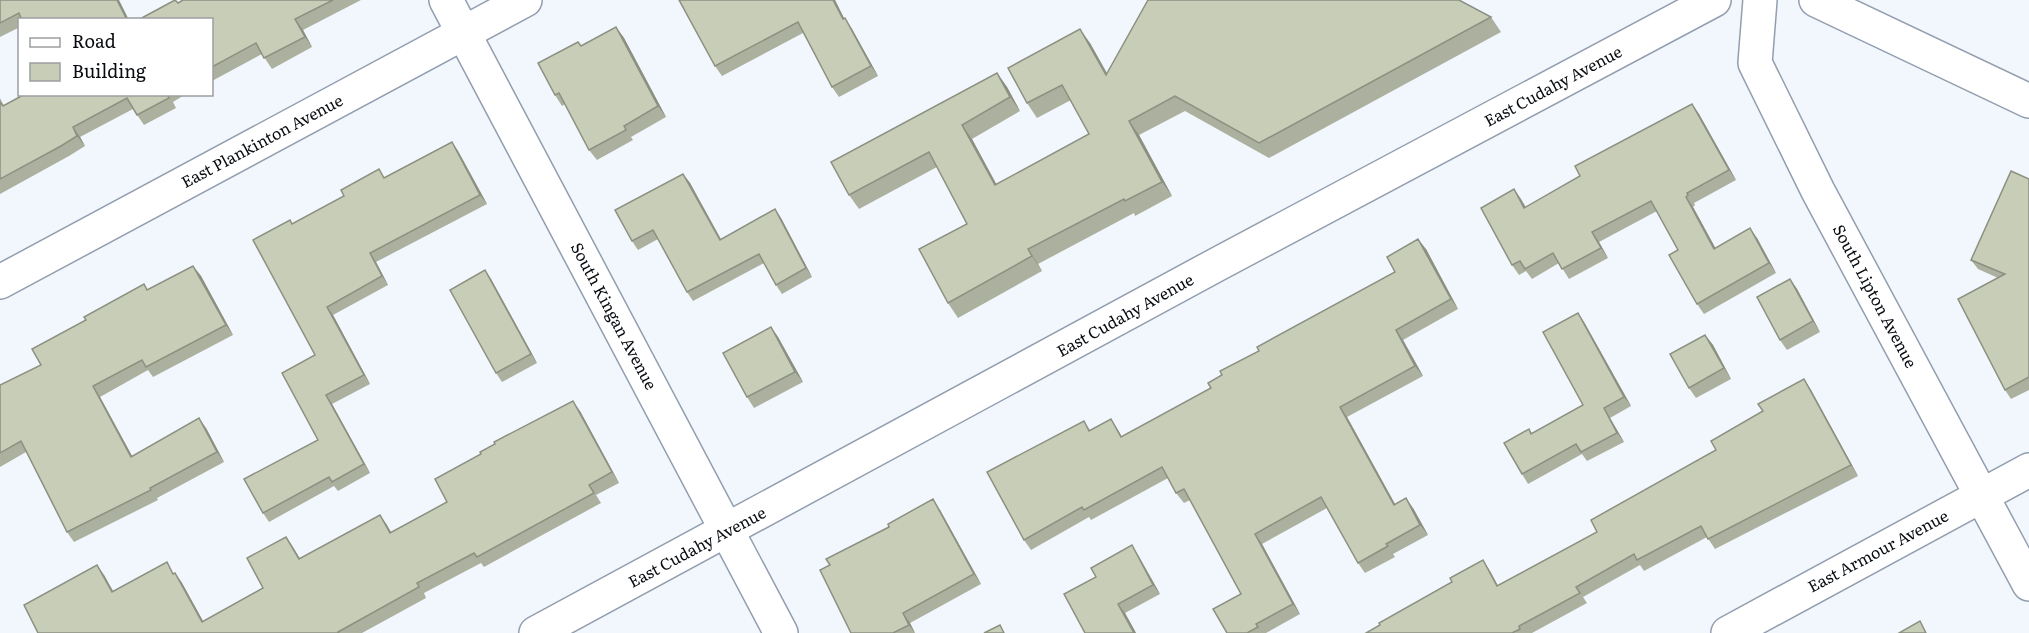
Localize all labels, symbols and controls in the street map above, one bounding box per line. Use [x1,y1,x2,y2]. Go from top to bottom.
legend [18,18,213,96]
text: Road [72,27,116,54]
street label: East Cudahy Avenue [1479,39,1626,132]
text: Building [72,57,147,84]
street label: East Plankinton Avenue [176,87,347,193]
street label: South Lipton Avenue [1828,219,1924,372]
street label: South Kingan Avenue [566,237,664,394]
street label: East Cudahy Avenue [1052,266,1197,362]
street label: East Cudahy Avenue [623,500,770,593]
street label: East Armour Avenue [1803,503,1952,597]

